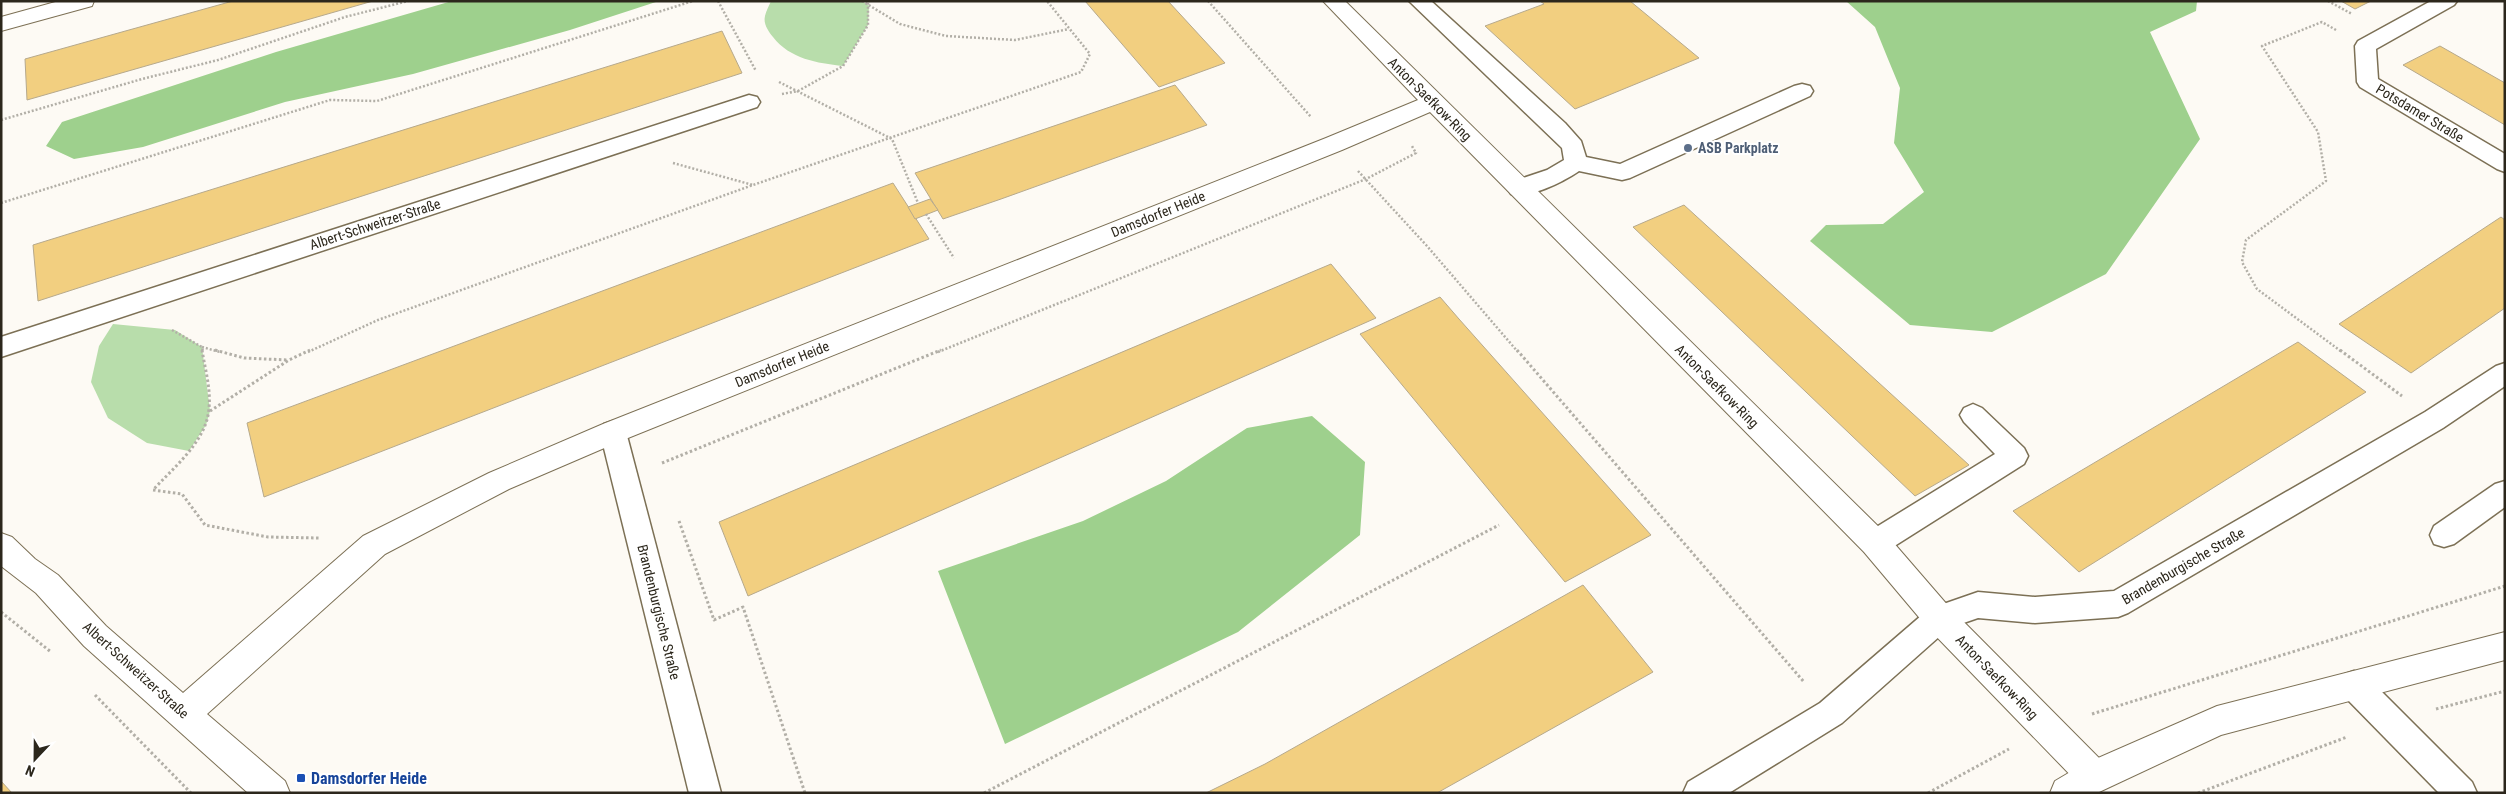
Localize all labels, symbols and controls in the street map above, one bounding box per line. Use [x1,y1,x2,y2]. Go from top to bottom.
street label: Anton-Saefkow-Ring [1385,54,1475,144]
street label: Potsdamer Straße [2373,81,2467,146]
place label: ASB Parkplatz [1698,140,1778,156]
marker: ASB Parkplatz [1682,142,1694,154]
street label: Damsdorfer Heide [1109,188,1208,240]
street label: Albert-Schweitzer-Straße [307,195,443,253]
street label: Damsdorfer Heide [733,338,832,390]
street label: Anton-Saefkow-Ring [1672,341,1762,431]
street label: Brandenburgische Straße [2119,524,2247,608]
street label: Brandenburgische Straße [634,543,684,682]
street label: Albert-Schweitzer-Straße [80,618,193,722]
street label: Anton-Saefkow-Ring [1953,631,2041,723]
north arrow [10,734,60,784]
text: N [23,762,37,780]
place label: Damsdorfer Heide [311,769,427,788]
marker: Damsdorfer Heide [295,772,307,784]

